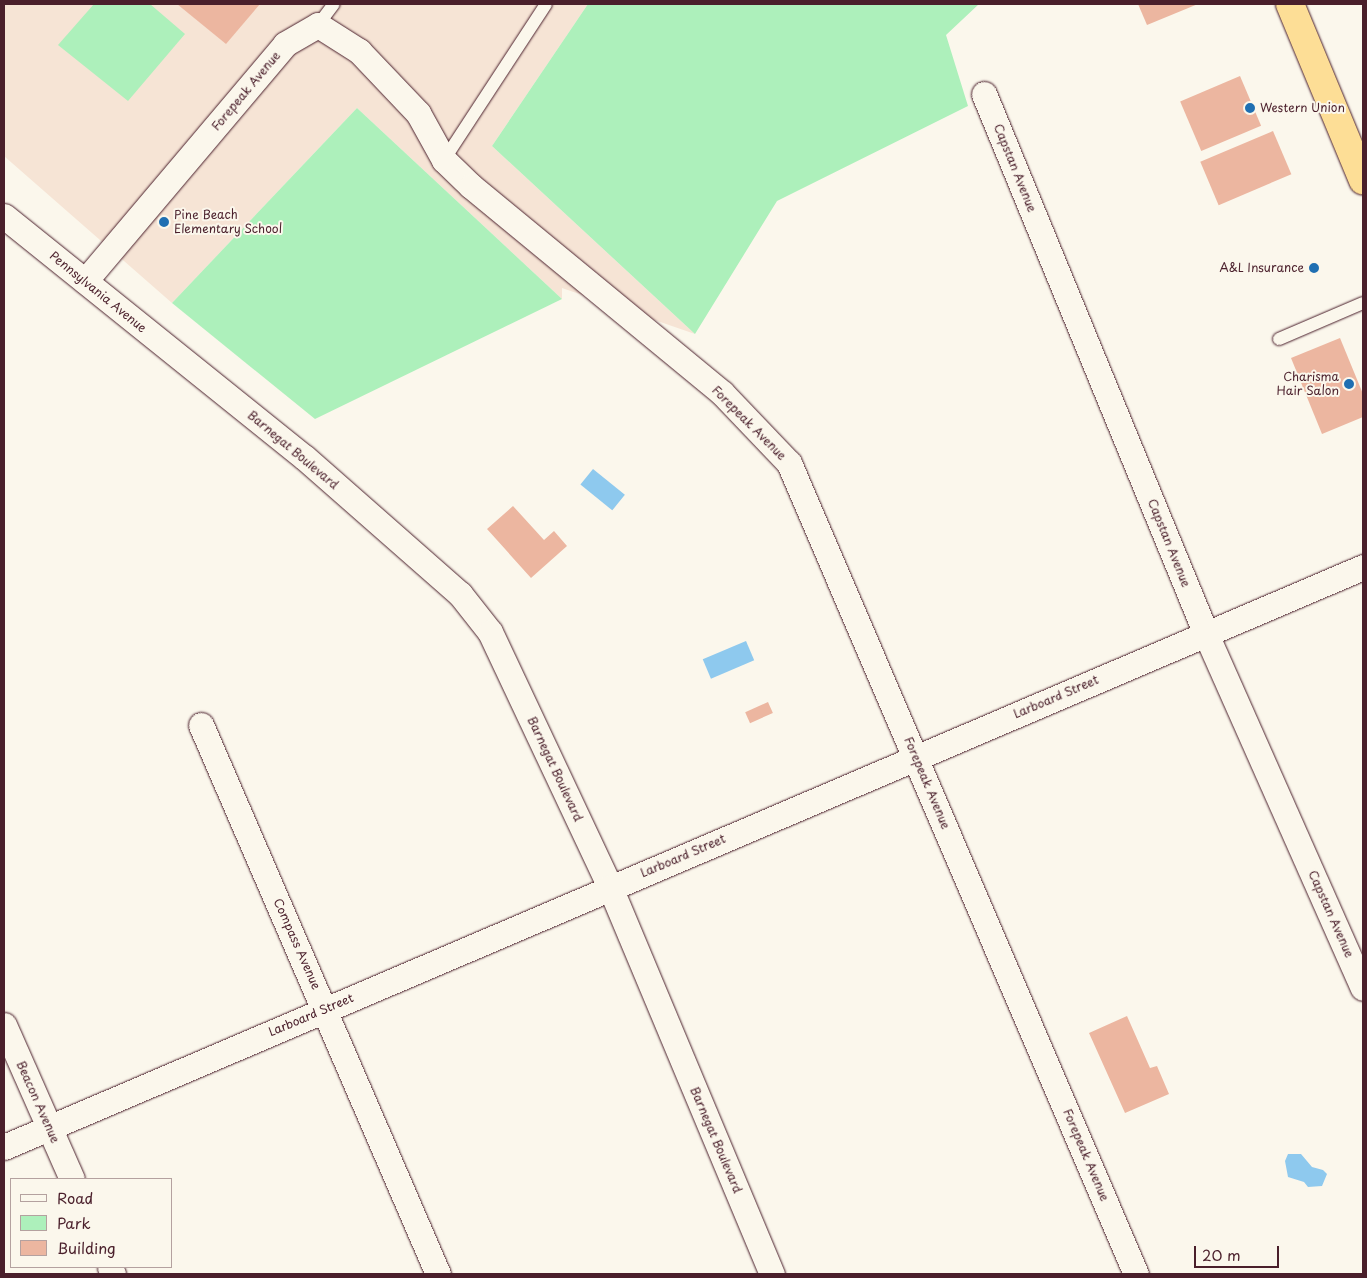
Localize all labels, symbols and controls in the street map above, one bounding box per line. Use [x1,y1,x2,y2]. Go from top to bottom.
street label: Forepeak Avenue [209,49,283,133]
place label: Western Union [1260,101,1346,115]
marker: Western Union [1244,102,1256,114]
street label: Capstan Avenue [991,122,1039,214]
place label: Pine Beach Elementary School [174,208,282,236]
marker: Pine Beach Elementary School [158,216,170,228]
street label: Pennsylvania Avenue [47,249,149,335]
place label: A&L Insurance [1218,261,1304,275]
marker: A&L Insurance [1308,262,1320,274]
place label: Charisma Hair Salon [1277,370,1339,398]
marker: Charisma Hair Salon [1343,378,1355,390]
street label: Forepeak Avenue [709,383,789,463]
street label: Barnegat Boulevard [244,407,342,493]
street label: Capstan Avenue [1145,497,1193,589]
street label: Larboard Street [1011,672,1101,722]
street label: Barnegat Boulevard [524,714,586,824]
street label: Forepeak Avenue [901,735,953,831]
street label: Larboard Street [638,831,728,881]
street label: Capstan Avenue [1305,868,1357,960]
street label: Compass Avenue [271,897,323,991]
street label: Larboard Street [266,990,356,1040]
street label: Beacon Avenue [14,1059,62,1145]
street label: Barnegat Boulevard [687,1084,745,1196]
street label: Forepeak Avenue [1060,1107,1112,1203]
legend [10,1178,172,1268]
text: Road [57,1186,93,1209]
text: Park [57,1211,91,1234]
text: Building [57,1236,116,1259]
scale bar [1197,1236,1282,1268]
text: 20 m [1202,1243,1241,1266]

